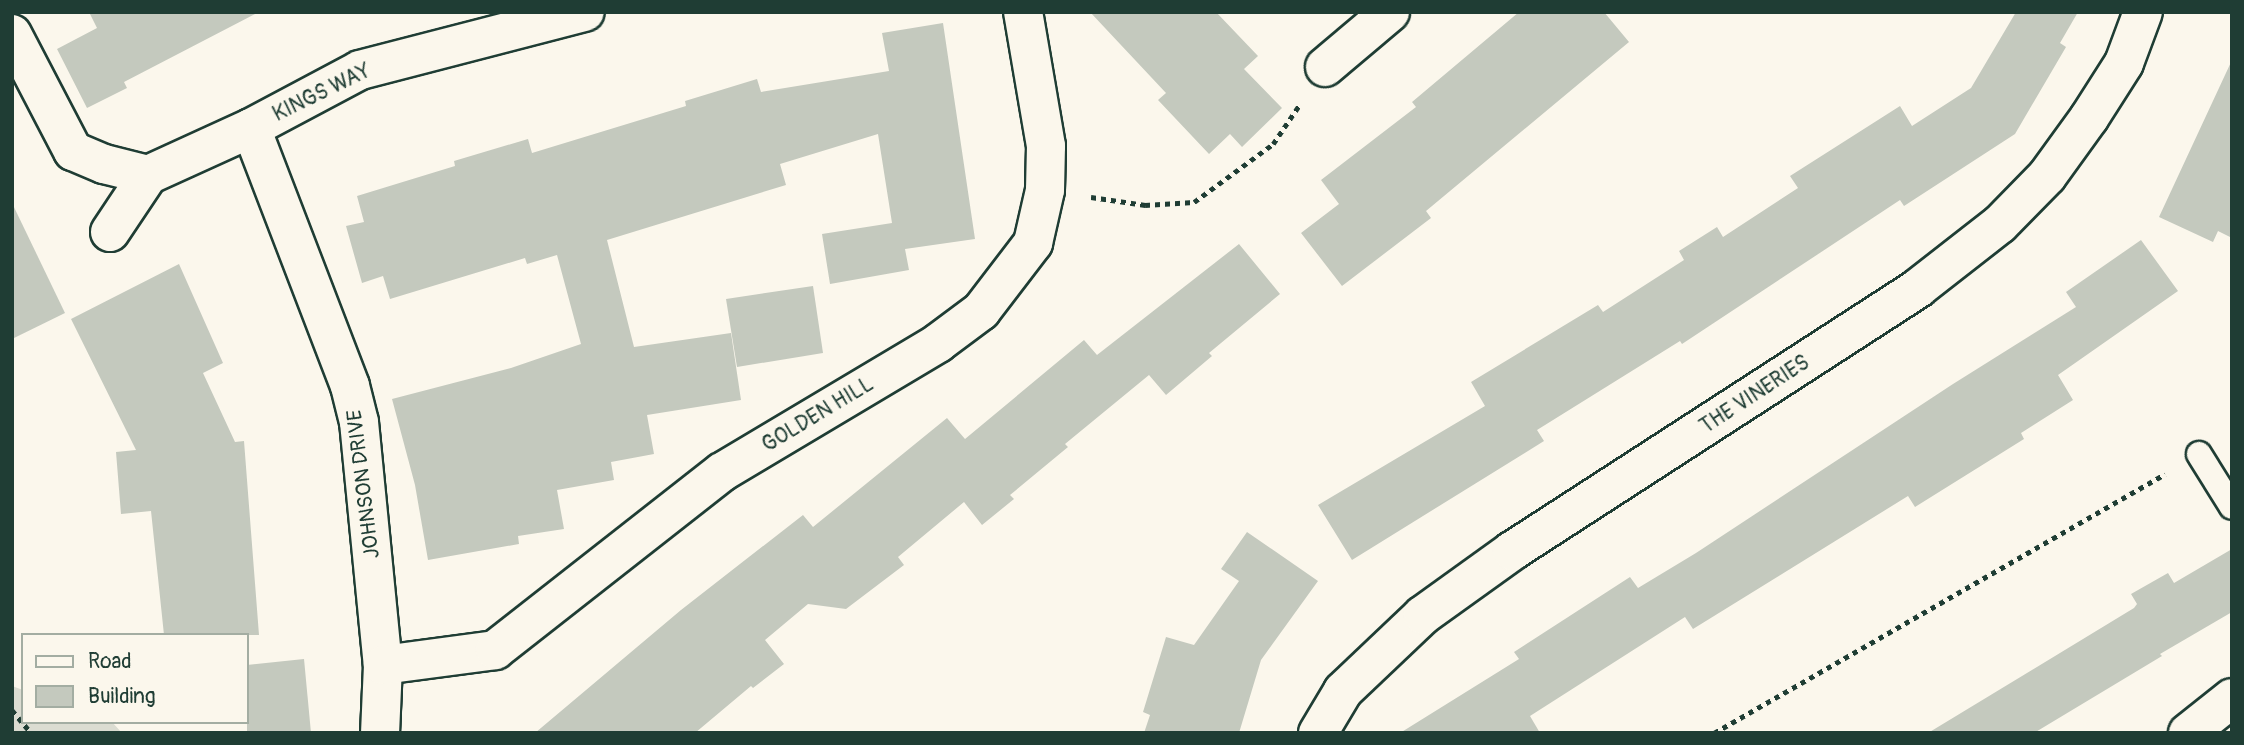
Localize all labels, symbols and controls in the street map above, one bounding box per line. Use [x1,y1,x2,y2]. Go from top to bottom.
street label: KINGS WAY [269,58,375,128]
street label: THE VINERIES [1696,350,1814,440]
street label: GOLDEN HILL [758,372,878,458]
street label: JOHNSON DRIVE [342,408,386,560]
legend [21,633,248,724]
text: Road [88,648,132,675]
text: Building [88,683,155,710]

